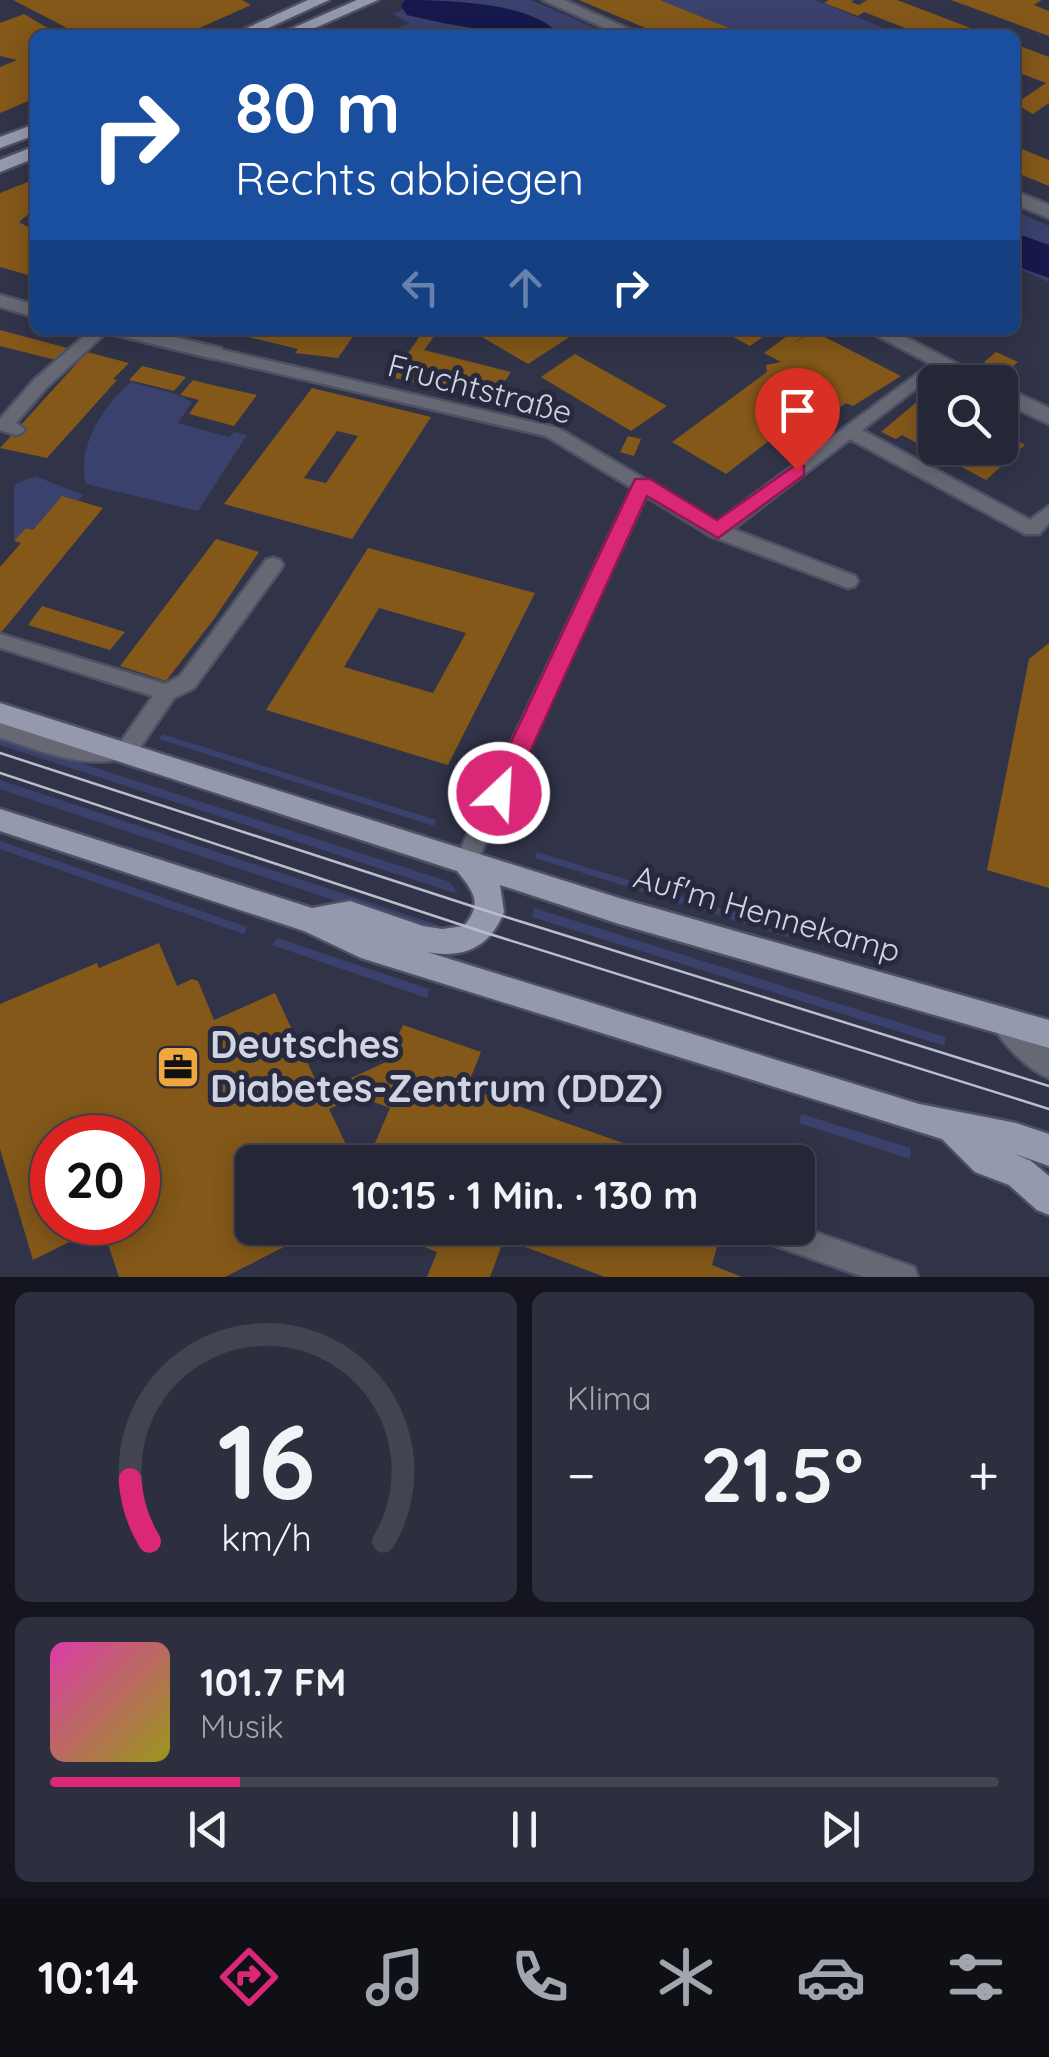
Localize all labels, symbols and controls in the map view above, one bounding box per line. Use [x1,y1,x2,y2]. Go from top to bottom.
text: 80 m [235,63,400,151]
icon: right [70,70,200,200]
text: Rechts abbiegen [235,150,584,206]
icon: left [393,260,448,315]
icon: ahead [498,260,553,315]
icon: right [603,260,658,315]
street label: Fruchtstraße [384,344,577,432]
map controls [918,365,1018,465]
button: search [918,365,1018,465]
pin [755,368,840,471]
icon: arrive [770,383,825,438]
position arrow [447,741,551,845]
street label: Auf'm Hennekamp [629,856,905,970]
place label: Deutsches Diabetes-Zentrum (DDZ) [210,1020,662,1112]
office icon: Deutsches Diabetes-Zentrum (DDZ) [155,1044,201,1090]
speed limit sign: 20 [30,1115,160,1245]
text: 10:15 · 1 Min. · 130 m [352,1171,698,1219]
text: Klima [567,1378,651,1418]
text: 16 [217,1395,315,1525]
text: 21.5° [700,1427,863,1521]
text: − [567,1440,596,1509]
text: + [968,1440,999,1509]
text: km/h [221,1515,311,1560]
text: 101.7 FM [200,1658,346,1706]
text: Musik [200,1706,284,1746]
icon: previous [181,1802,236,1857]
icon: pause [497,1802,552,1857]
icon: next [813,1802,868,1857]
icon: directions [214,1942,284,2012]
icon: music [360,1942,430,2012]
icon: phone [505,1942,575,2012]
icon: climate [651,1942,721,2012]
icon: car [796,1942,866,2012]
icon: filters [941,1942,1011,2012]
text: 10:14 [38,1949,139,2005]

